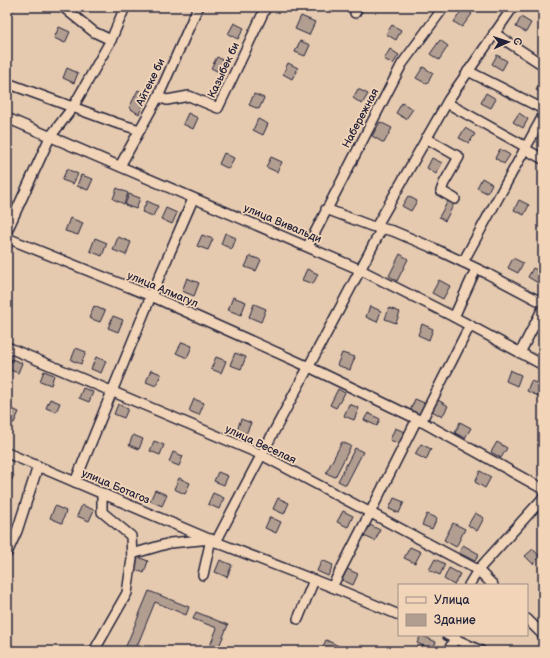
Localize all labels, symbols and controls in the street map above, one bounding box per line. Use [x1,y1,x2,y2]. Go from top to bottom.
north arrow [488,22,528,62]
text: С [511,37,524,46]
street label: Казыбек би [205,40,242,100]
street label: Айтеке би [133,56,168,109]
street label: Набережная [339,86,382,150]
street label: улица Вивальди [242,201,324,246]
street label: улица Алмагул [125,269,200,310]
street label: улица Веселая [223,422,298,467]
street label: улица Ботагоз [80,466,152,507]
legend [398,584,528,636]
text: Улица [434,593,470,608]
text: Здание [434,613,476,628]

